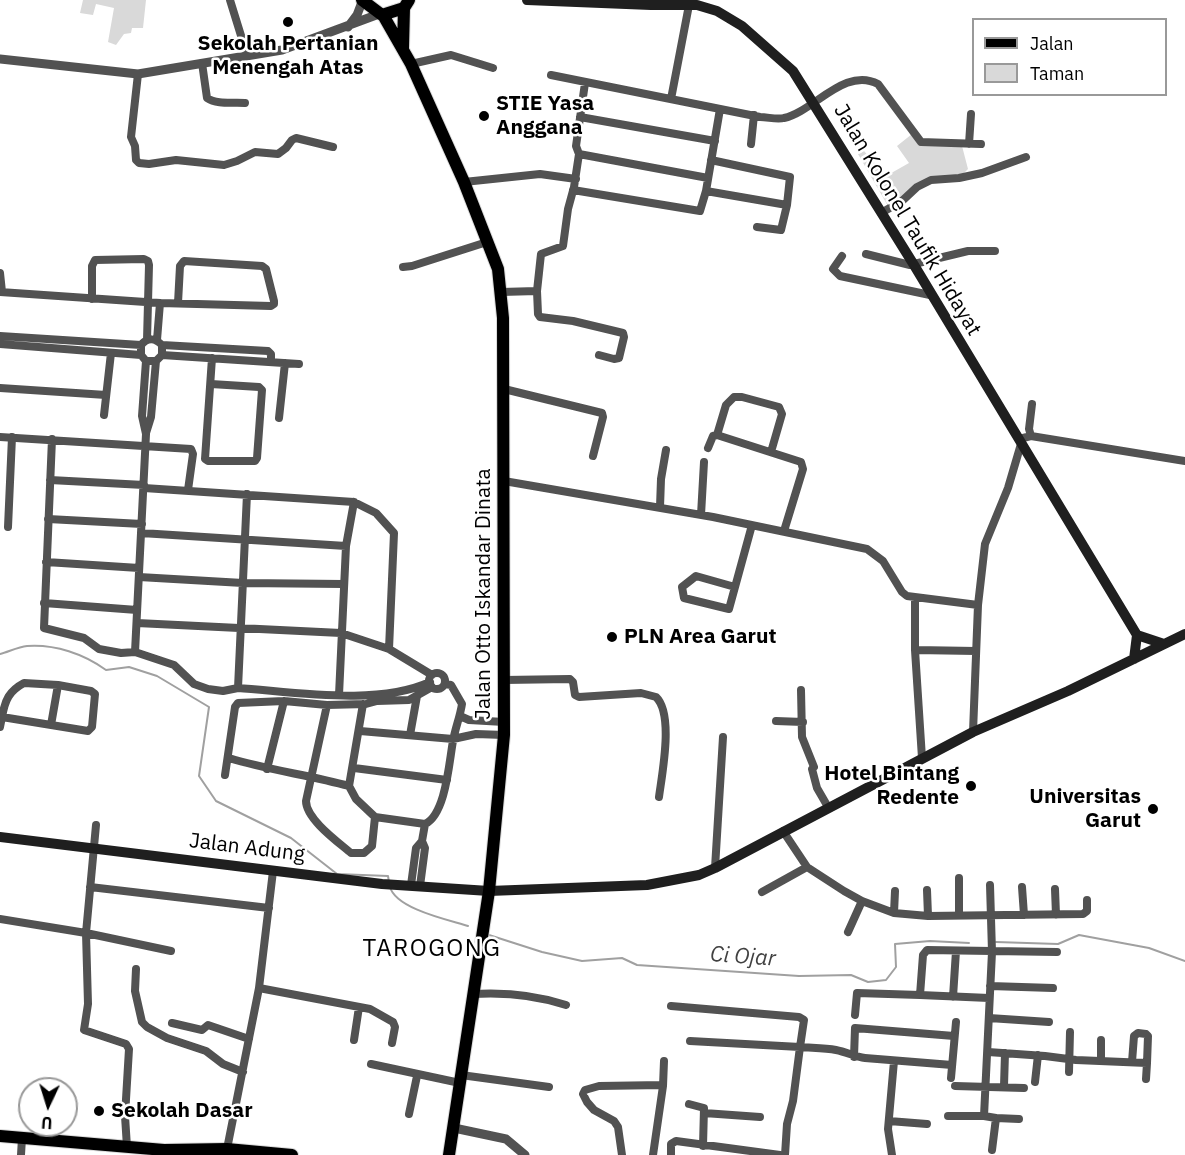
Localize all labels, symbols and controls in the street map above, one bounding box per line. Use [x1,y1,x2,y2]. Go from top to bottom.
marker: Sekolah Pertanian Menengah Atas [281,15,295,29]
legend [972,18,1167,96]
place label: Sekolah Pertanian Menengah Atas [198,31,378,81]
text: Jalan [1030,32,1074,55]
text: Taman [1030,62,1084,85]
place label: STIE Yasa Anggana [496,91,594,141]
street label: Jalan Kolonel Taufik Hidayat [828,100,986,340]
marker: STIE Yasa Anggana [477,109,491,123]
street label: Jalan Otto Iskandar Dinata [471,468,497,720]
place label: PLN Area Garut [624,624,777,650]
marker: PLN Area Garut [605,630,619,644]
place label: Hotel Bintang Redente [824,761,959,811]
marker: Hotel Bintang Redente [964,779,978,793]
place label: Universitas Garut [1029,784,1141,834]
marker: Universitas Garut [1146,802,1160,816]
street label: Jalan Adung [188,828,306,868]
district label: TAROGONG [363,935,501,963]
water label: Ci Ojar [709,942,777,972]
north arrow [18,1077,78,1137]
place label: Sekolah Dasar [111,1098,253,1124]
marker: Sekolah Dasar [92,1104,106,1118]
text: U [41,1113,53,1133]

